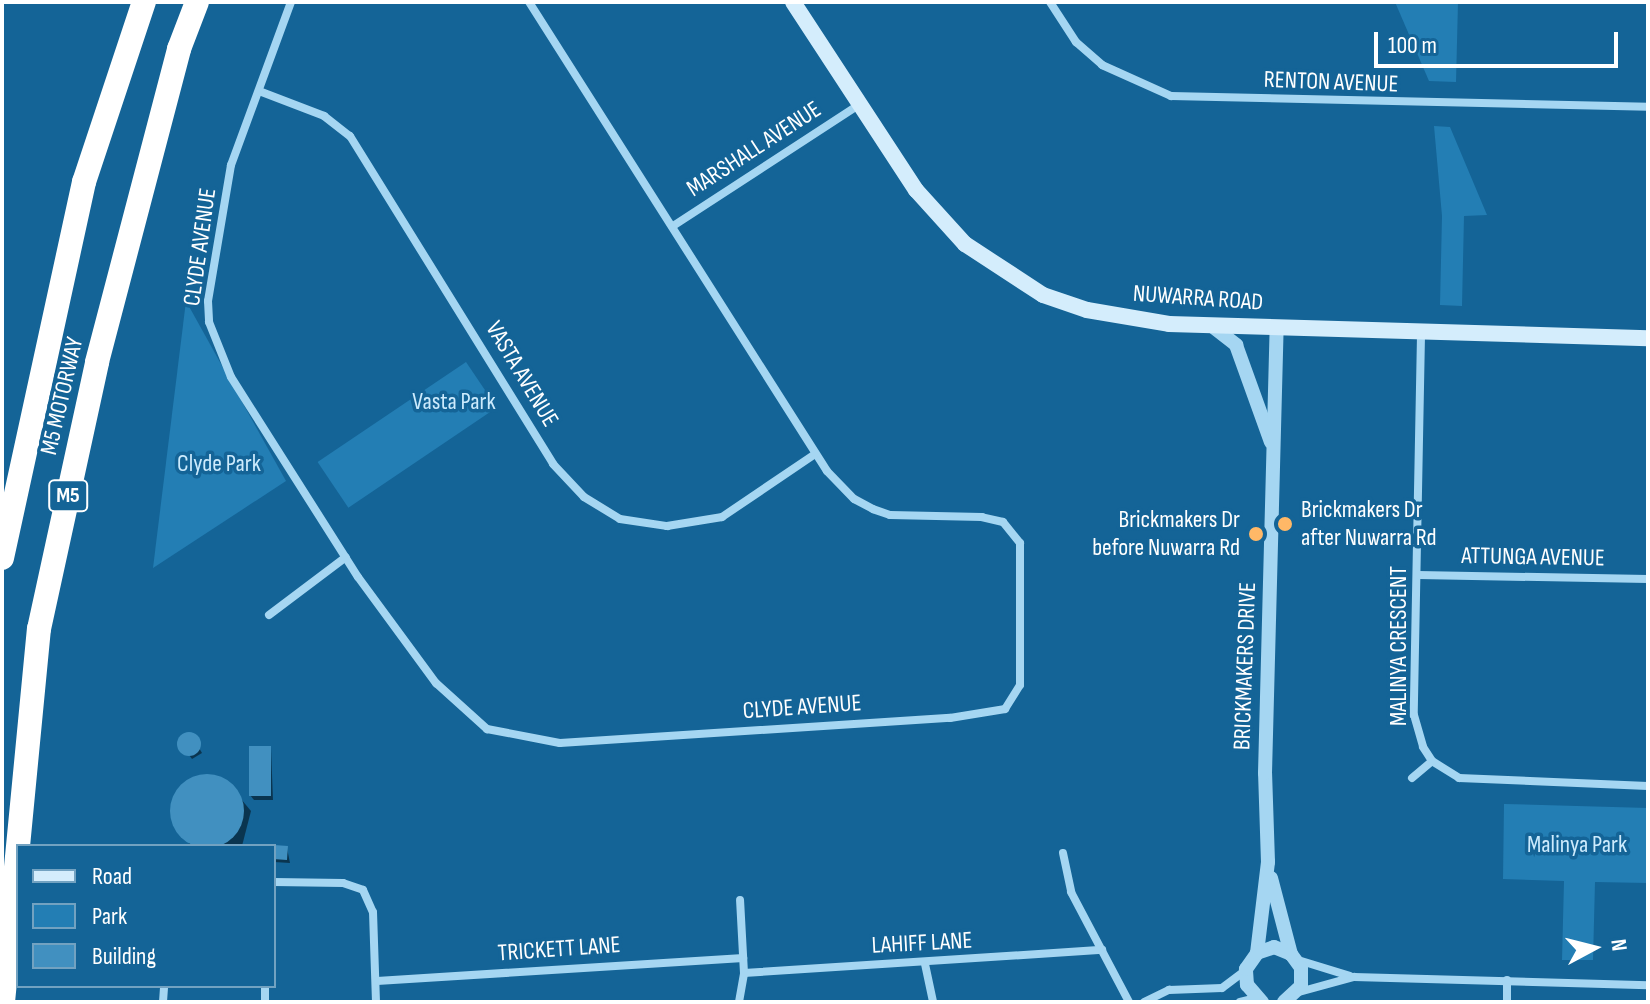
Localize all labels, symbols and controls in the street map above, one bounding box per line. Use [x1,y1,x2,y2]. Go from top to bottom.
scale bar [1378,16,1622,66]
text: 100 m [1388,31,1437,60]
street label: RENTON AVENUE [1263,65,1399,99]
street label: MARSHALL AVENUE [681,95,827,203]
street label: CLYDE AVENUE [177,186,223,308]
street label: NUWARRA ROAD [1132,279,1264,317]
street label: VASTA AVENUE [479,316,565,432]
street label: M5 MOTORWAY [34,334,90,458]
park label: Vasta Park [412,388,496,416]
park label: Clyde Park [177,450,261,478]
road number: M5 [48,478,88,514]
place label: Brickmakers Dr after Nuwarra Rd [1301,496,1437,552]
place label: Brickmakers Dr before Nuwarra Rd [1092,506,1240,562]
marker: Brickmakers Dr after Nuwarra Rd [1276,515,1294,533]
marker: Brickmakers Dr before Nuwarra Rd [1247,525,1265,543]
street label: ATTUNGA AVENUE [1461,541,1605,573]
street label: MALINYA CRESCENT [1385,566,1413,726]
street label: BRICKMAKERS DRIVE [1228,582,1262,750]
street label: CLYDE AVENUE [742,688,862,726]
park label: Malinya Park [1527,831,1627,859]
legend [16,844,276,988]
text: Road [92,862,132,891]
text: Park [92,902,127,931]
north arrow [1554,908,1634,988]
street label: LAHIFF LANE [871,926,973,960]
street label: TRICKETT LANE [497,930,621,968]
text: N [1604,938,1632,952]
text: Building [92,942,156,971]

